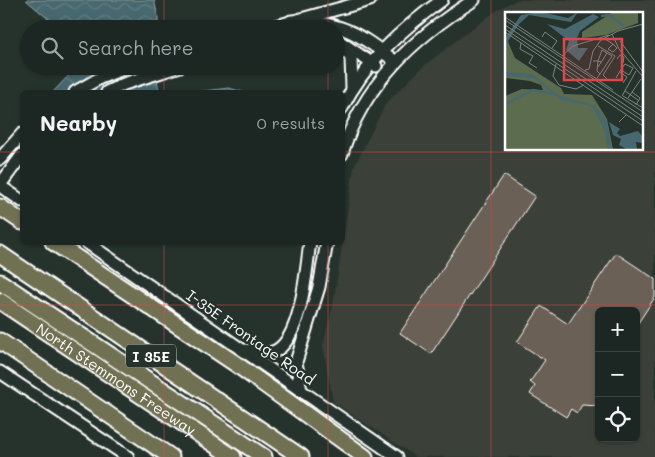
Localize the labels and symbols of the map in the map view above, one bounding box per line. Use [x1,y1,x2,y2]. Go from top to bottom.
inset map [505,12,642,150]
street label: I-35E Frontage Road [183,285,319,389]
street label: North Stemmons Freeway [32,318,200,440]
road number: I 35E [126,344,176,368]

